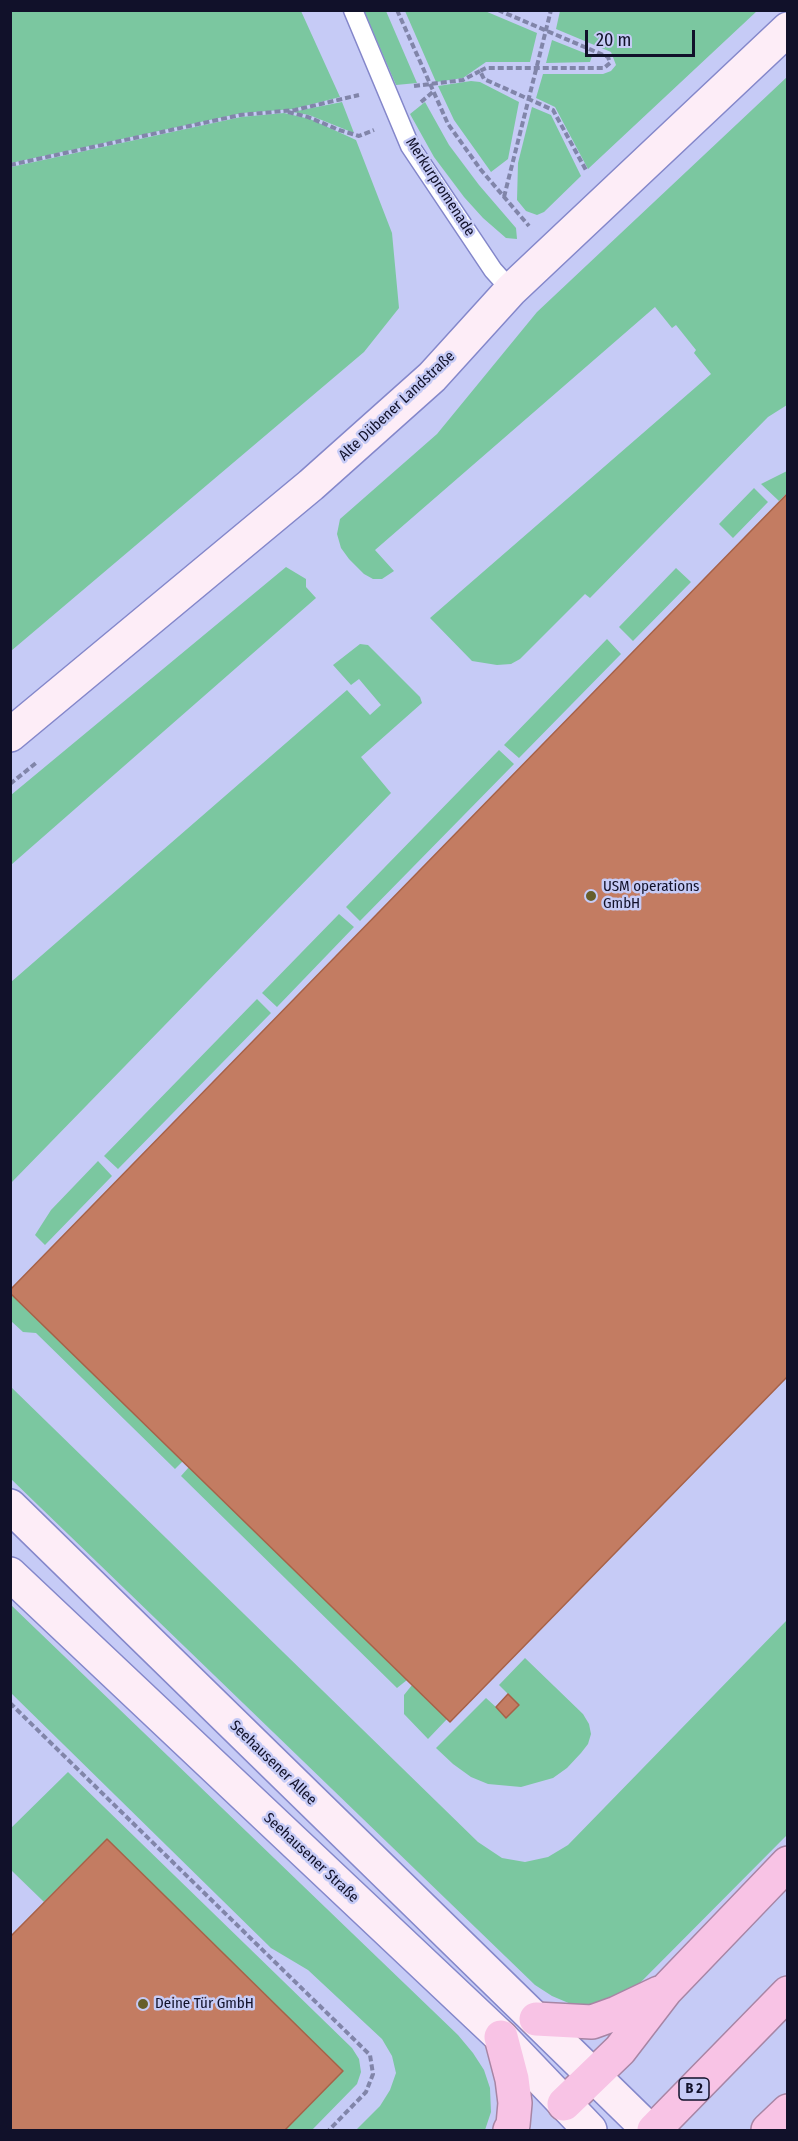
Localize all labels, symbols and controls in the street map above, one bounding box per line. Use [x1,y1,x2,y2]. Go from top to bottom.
scale bar [588,18,698,56]
text: 20 m [596,29,631,51]
street label: Merkurpromenade [402,134,478,240]
street label: Alte Dübener Landstraße [335,348,459,464]
place label: USM operations GmbH [603,878,699,913]
marker: USM operations GmbH [584,889,598,903]
street label: Seehausener Allee [226,1717,320,1809]
street label: Seehausener Straße [260,1809,362,1907]
place label: Deine Tür GmbH [155,1995,254,2013]
marker: Deine Tür GmbH [136,1997,150,2011]
road number: B 2 [679,2078,709,2100]

